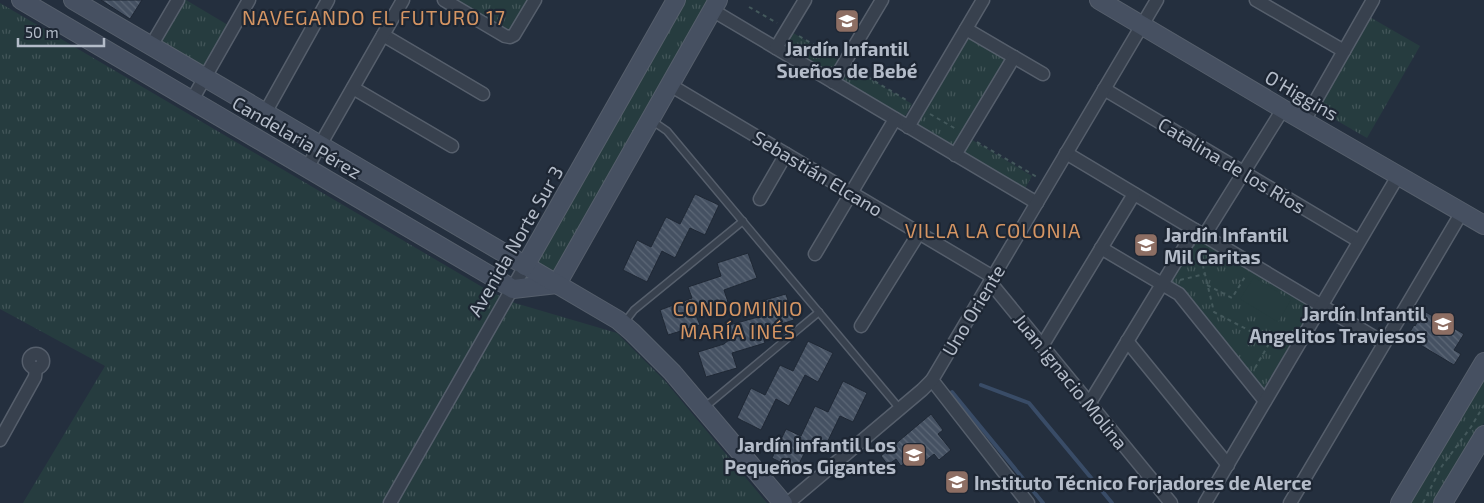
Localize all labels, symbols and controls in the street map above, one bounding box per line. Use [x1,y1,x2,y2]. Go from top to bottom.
district label: NAVEGANDO EL FUTURO 17 [242,5,506,29]
school or university icon: Jardín Infantil Sueños de Bebé [834,8,860,34]
scale bar [18,15,104,47]
text: 50 m [25,23,59,41]
place label: Jardín Infantil Sueños de Bebé [777,37,918,82]
street label: O'Higgins [1261,65,1343,125]
street label: Candelaria Pérez [228,91,366,183]
street label: Catalina de los Ríos [1154,112,1310,218]
street label: Sebastián Elcano [749,125,887,221]
street label: Avenida Norte Sur 3 [463,162,567,320]
district label: VILLA LA COLONIA [905,218,1081,242]
place label: Jardín Infantil Mil Caritas [1164,223,1289,268]
school or university icon: Jardín Infantil Mil Caritas [1133,232,1159,258]
street label: Uno Oriente [937,260,1009,360]
district label: CONDOMINIO MARÍA INÉS [673,296,803,343]
place label: Jardín Infantil Angelitos Traviesos [1249,302,1427,347]
street label: Juan ignacio Molina [1009,308,1133,454]
school or university icon: Jardín Infantil Angelitos Traviesos [1430,311,1456,337]
place label: Jardín infantil Los Pequeños Gigantes [724,433,896,478]
school or university icon: Jardín infantil Los Pequeños Gigantes [901,442,927,468]
school or university icon: Instituto Técnico Forjadores de Alerce [944,469,970,495]
place label: Instituto Técnico Forjadores de Alerce [974,471,1312,494]

